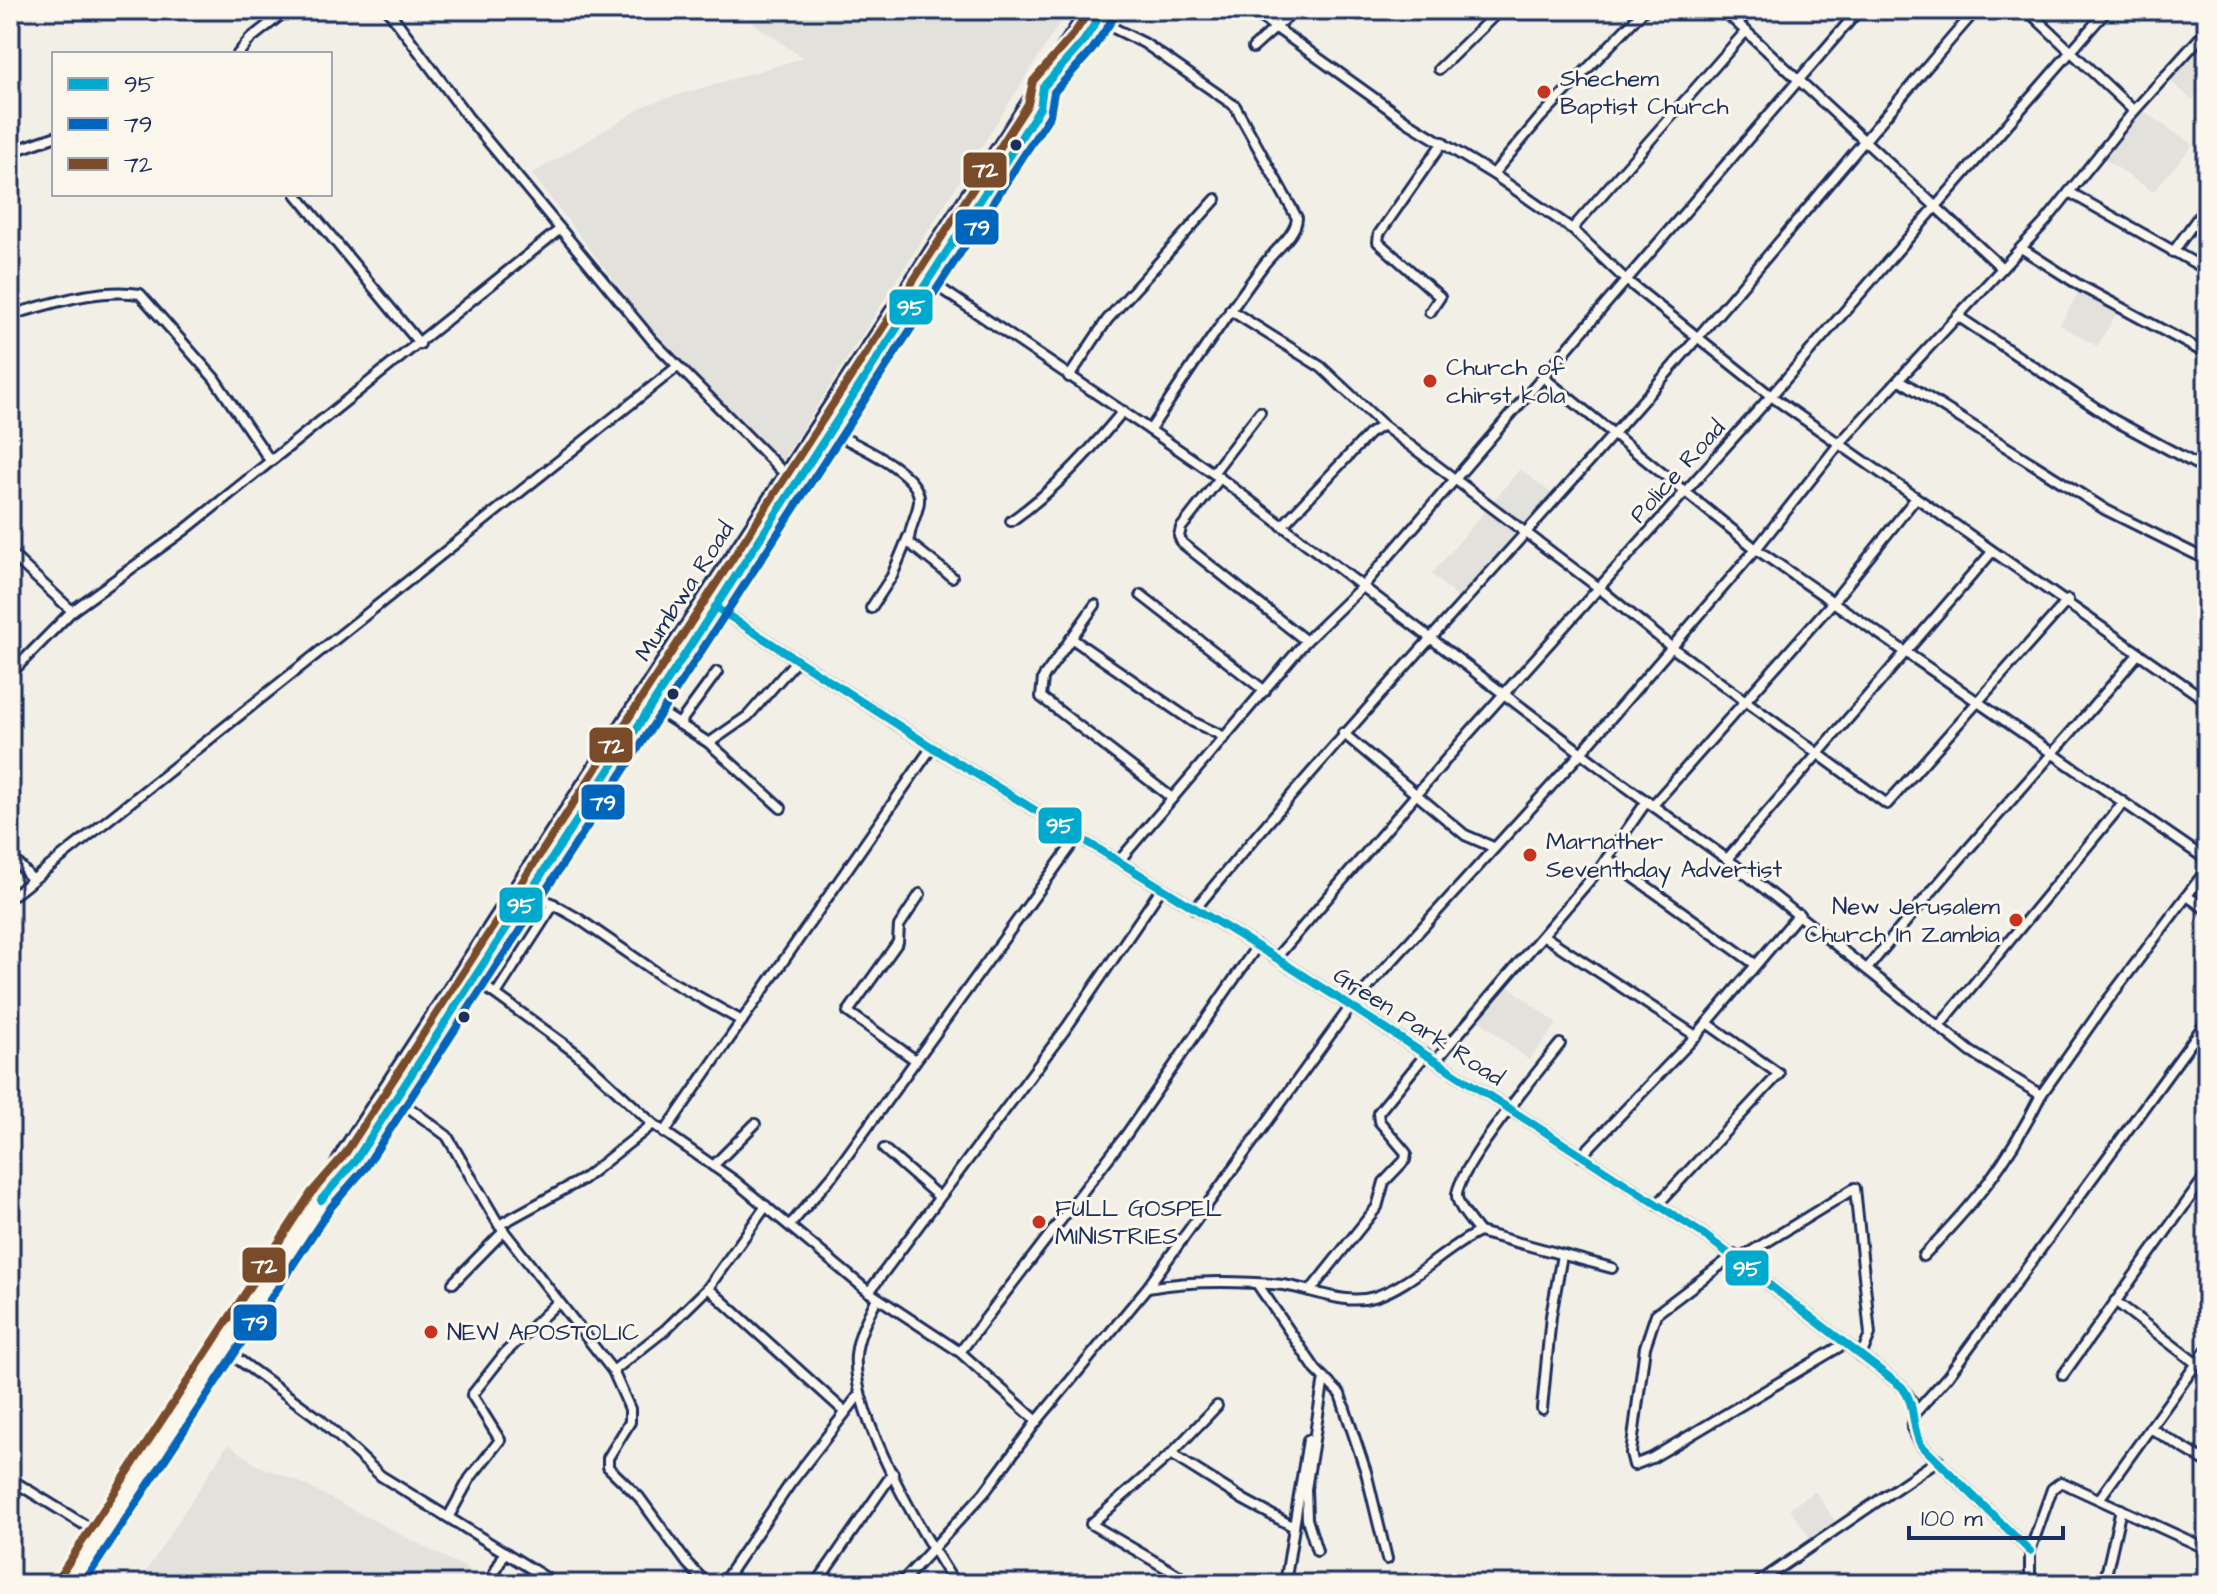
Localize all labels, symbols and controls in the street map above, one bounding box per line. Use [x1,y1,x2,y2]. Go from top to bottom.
legend [52,52,332,196]
place label: Shechem Baptist Church [1560,62,1729,124]
text: 95 [124,68,155,102]
marker: Shechem Baptist Church [1535,83,1553,101]
text: 79 [124,108,152,142]
unlabelled marker [1008,137,1024,153]
text: 72 [124,148,153,182]
line badge: 72 [962,151,1008,189]
text: 72 [971,155,998,186]
line badge: 79 [954,208,1000,246]
text: 79 [963,213,990,244]
line badge: 95 [888,288,934,326]
text: 95 [897,293,925,324]
place label: Church of chirst kola [1446,351,1566,413]
marker: Church of chirst kola [1421,372,1439,390]
street label: Police Road [1622,412,1734,531]
street label: Mumbwa Road [627,515,743,668]
unlabelled marker [665,686,681,702]
line badge: 72 [588,726,634,764]
text: 72 [597,731,624,762]
line badge: 79 [580,783,626,821]
text: 79 [589,788,616,819]
line badge: 95 [1037,806,1083,845]
text: 95 [1046,811,1074,842]
place label: Marnather Seventhday Advertist [1546,825,1782,888]
marker: Marnather Seventhday Advertist [1521,846,1539,864]
line badge: 95 [498,886,544,924]
place label: New Jerusalem Church In Zambia [1805,890,2000,952]
text: 95 [507,891,535,922]
marker: New Jerusalem Church In Zambia [2007,911,2025,929]
street label: Green Park Road [1326,959,1511,1095]
unlabelled marker [456,1009,472,1025]
place label: FULL GOSPEL MINISTRIES [1055,1192,1223,1254]
marker: FULL GOSPEL MINISTRIES [1030,1213,1048,1231]
line badge: 72 [241,1246,287,1284]
line badge: 95 [1724,1249,1770,1287]
text: 72 [250,1251,277,1282]
text: 95 [1733,1254,1761,1285]
line badge: 79 [232,1303,278,1342]
text: 79 [241,1308,268,1339]
place label: NEW APOSTOLIC [447,1316,639,1350]
marker: NEW APOSTOLIC [422,1323,440,1341]
scale bar [1909,1490,2063,1540]
text: 100 m [1921,1502,1983,1536]

